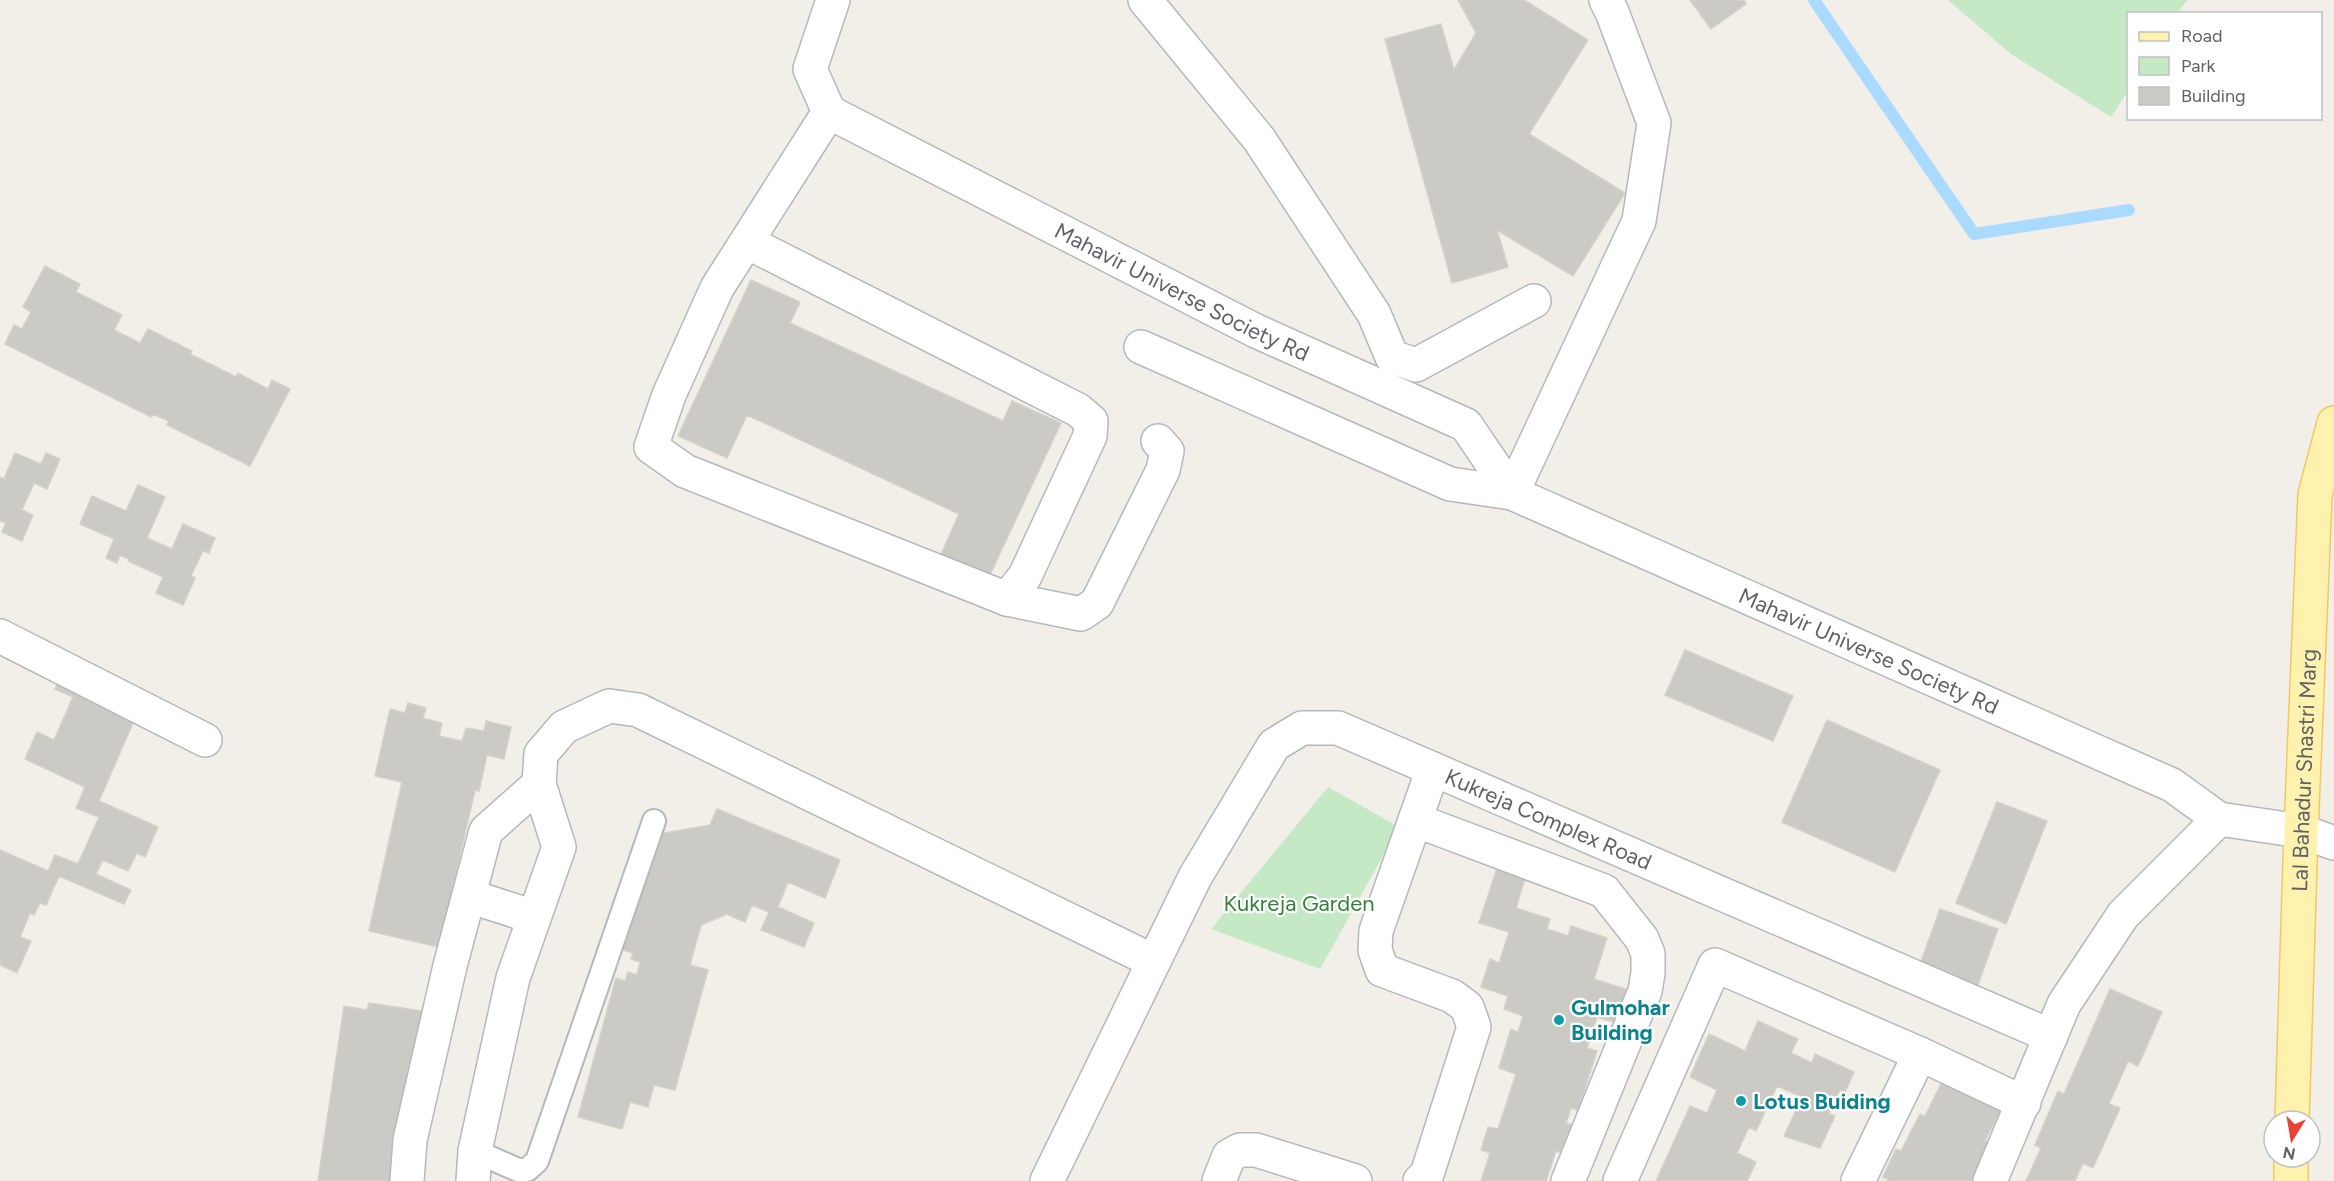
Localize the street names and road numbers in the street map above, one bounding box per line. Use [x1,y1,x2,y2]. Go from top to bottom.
street label: Mahavir Universe Society Rd [1050,217,1314,367]
street label: Mahavir Universe Society Rd [1735,582,2003,720]
street label: Lal Bahadur Shastri Marg [2286,648,2322,892]
street label: Kukreja Complex Road [1441,762,1656,875]

